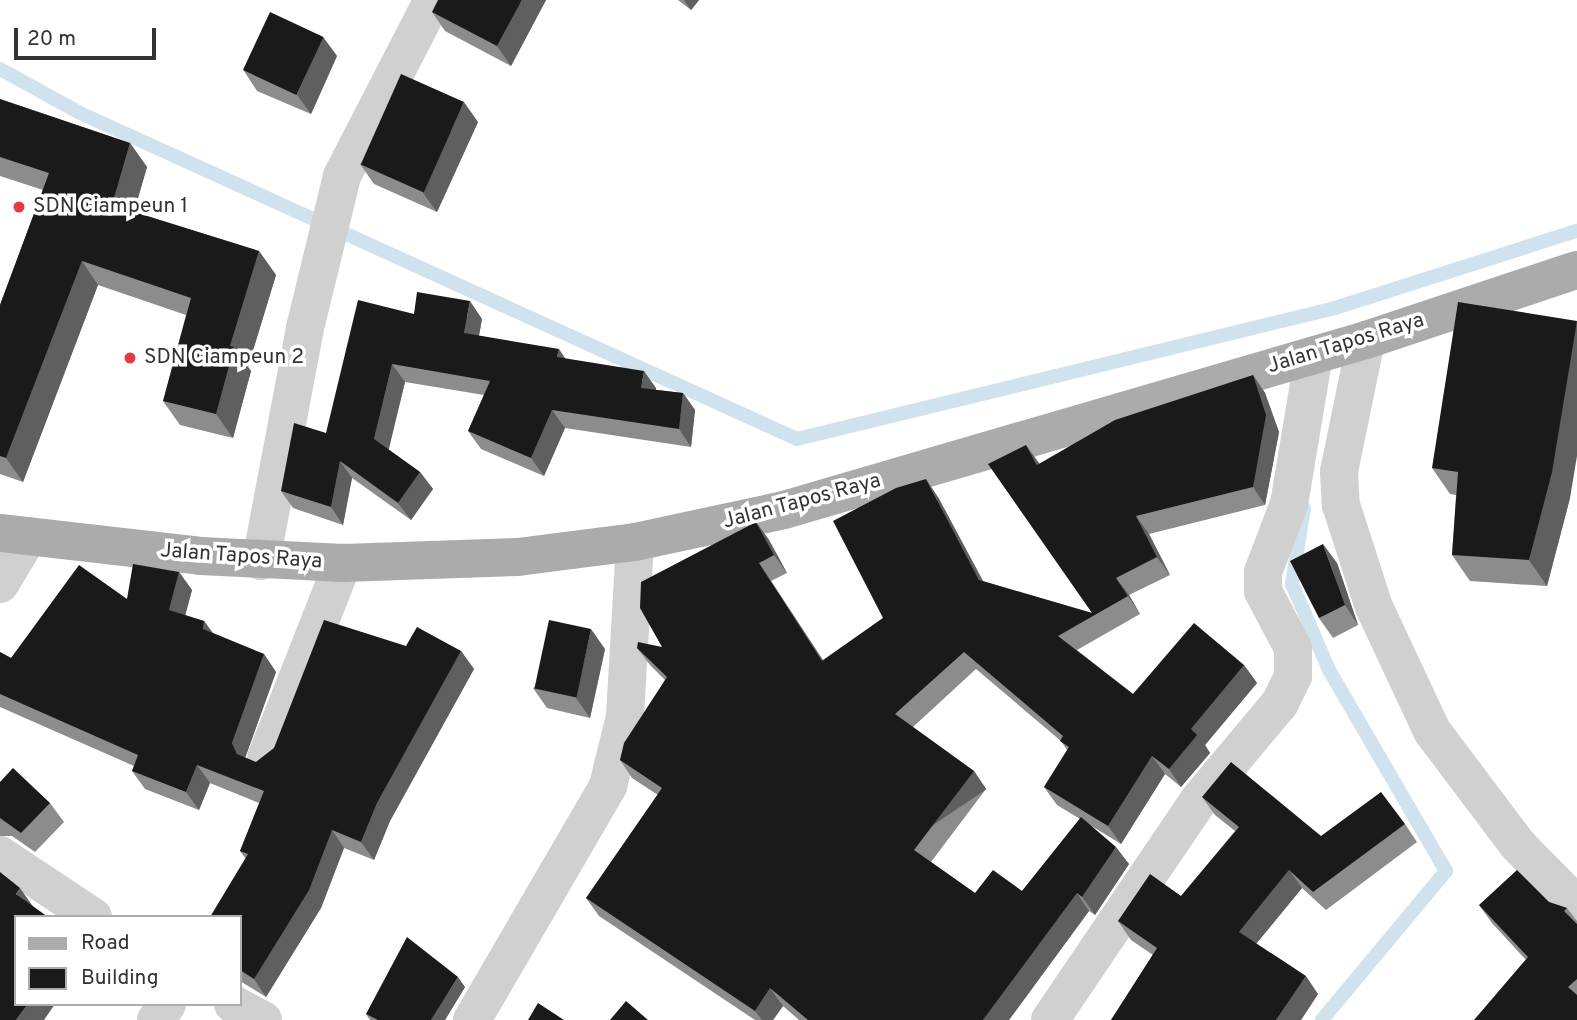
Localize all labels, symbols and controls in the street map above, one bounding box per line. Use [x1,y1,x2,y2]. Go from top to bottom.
scale bar [18,14,159,58]
text: 20 m [27,26,76,53]
place label: SDN Ciampeun 1 [33,194,188,220]
marker: SDN Ciampeun 1 [11,199,27,215]
street label: Jalan Tapos Raya [1264,308,1428,380]
place label: SDN Ciampeun 2 [144,345,304,371]
marker: SDN Ciampeun 2 [122,350,138,366]
street label: Jalan Tapos Raya [720,469,884,535]
street label: Jalan Tapos Raya [159,539,323,575]
legend [14,915,242,1006]
text: Road [81,930,130,957]
text: Building [81,965,159,992]

